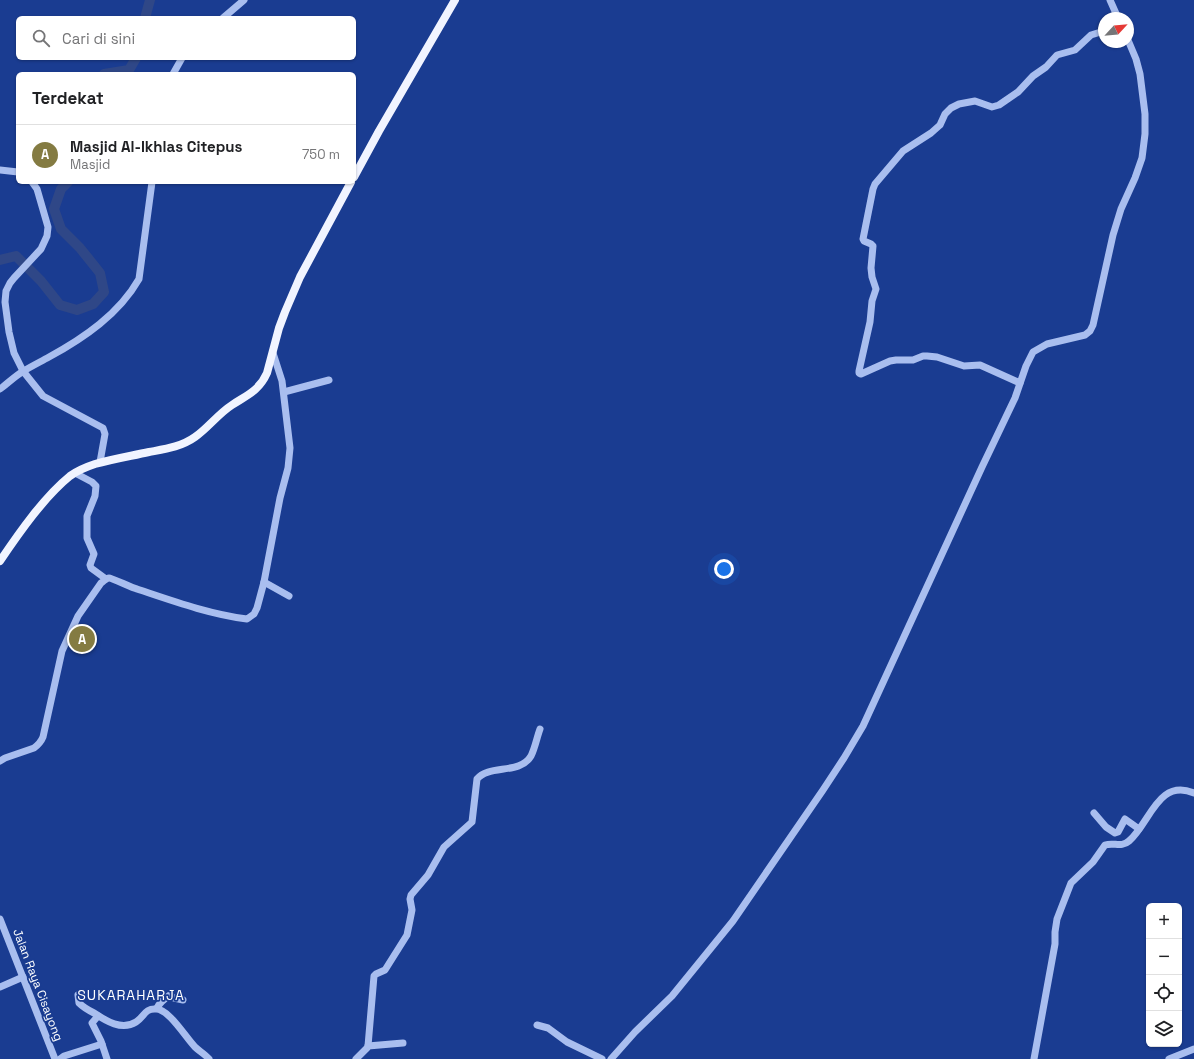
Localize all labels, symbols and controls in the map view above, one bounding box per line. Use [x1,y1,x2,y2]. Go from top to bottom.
north arrow [1098,12,1134,48]
search box [16,16,356,60]
icon: search [30,27,52,49]
text: Cari di sini [62,29,135,48]
text: Terdekat [32,87,104,109]
text: Masjid Al-Ikhlas Citepus [70,137,242,156]
text: A [41,146,49,163]
text: 750 m [302,146,340,163]
text: Masjid [70,156,110,173]
your location [714,559,734,579]
pin: A [69,624,95,654]
map controls [1146,903,1182,1047]
button: + [1146,903,1182,939]
street label: Jalan Raya Cisayong [9,927,67,1043]
button: − [1146,939,1182,975]
button: locate [1146,975,1182,1011]
district label: SUKARAHARJA [77,986,185,1004]
button: layers [1146,1011,1182,1047]

